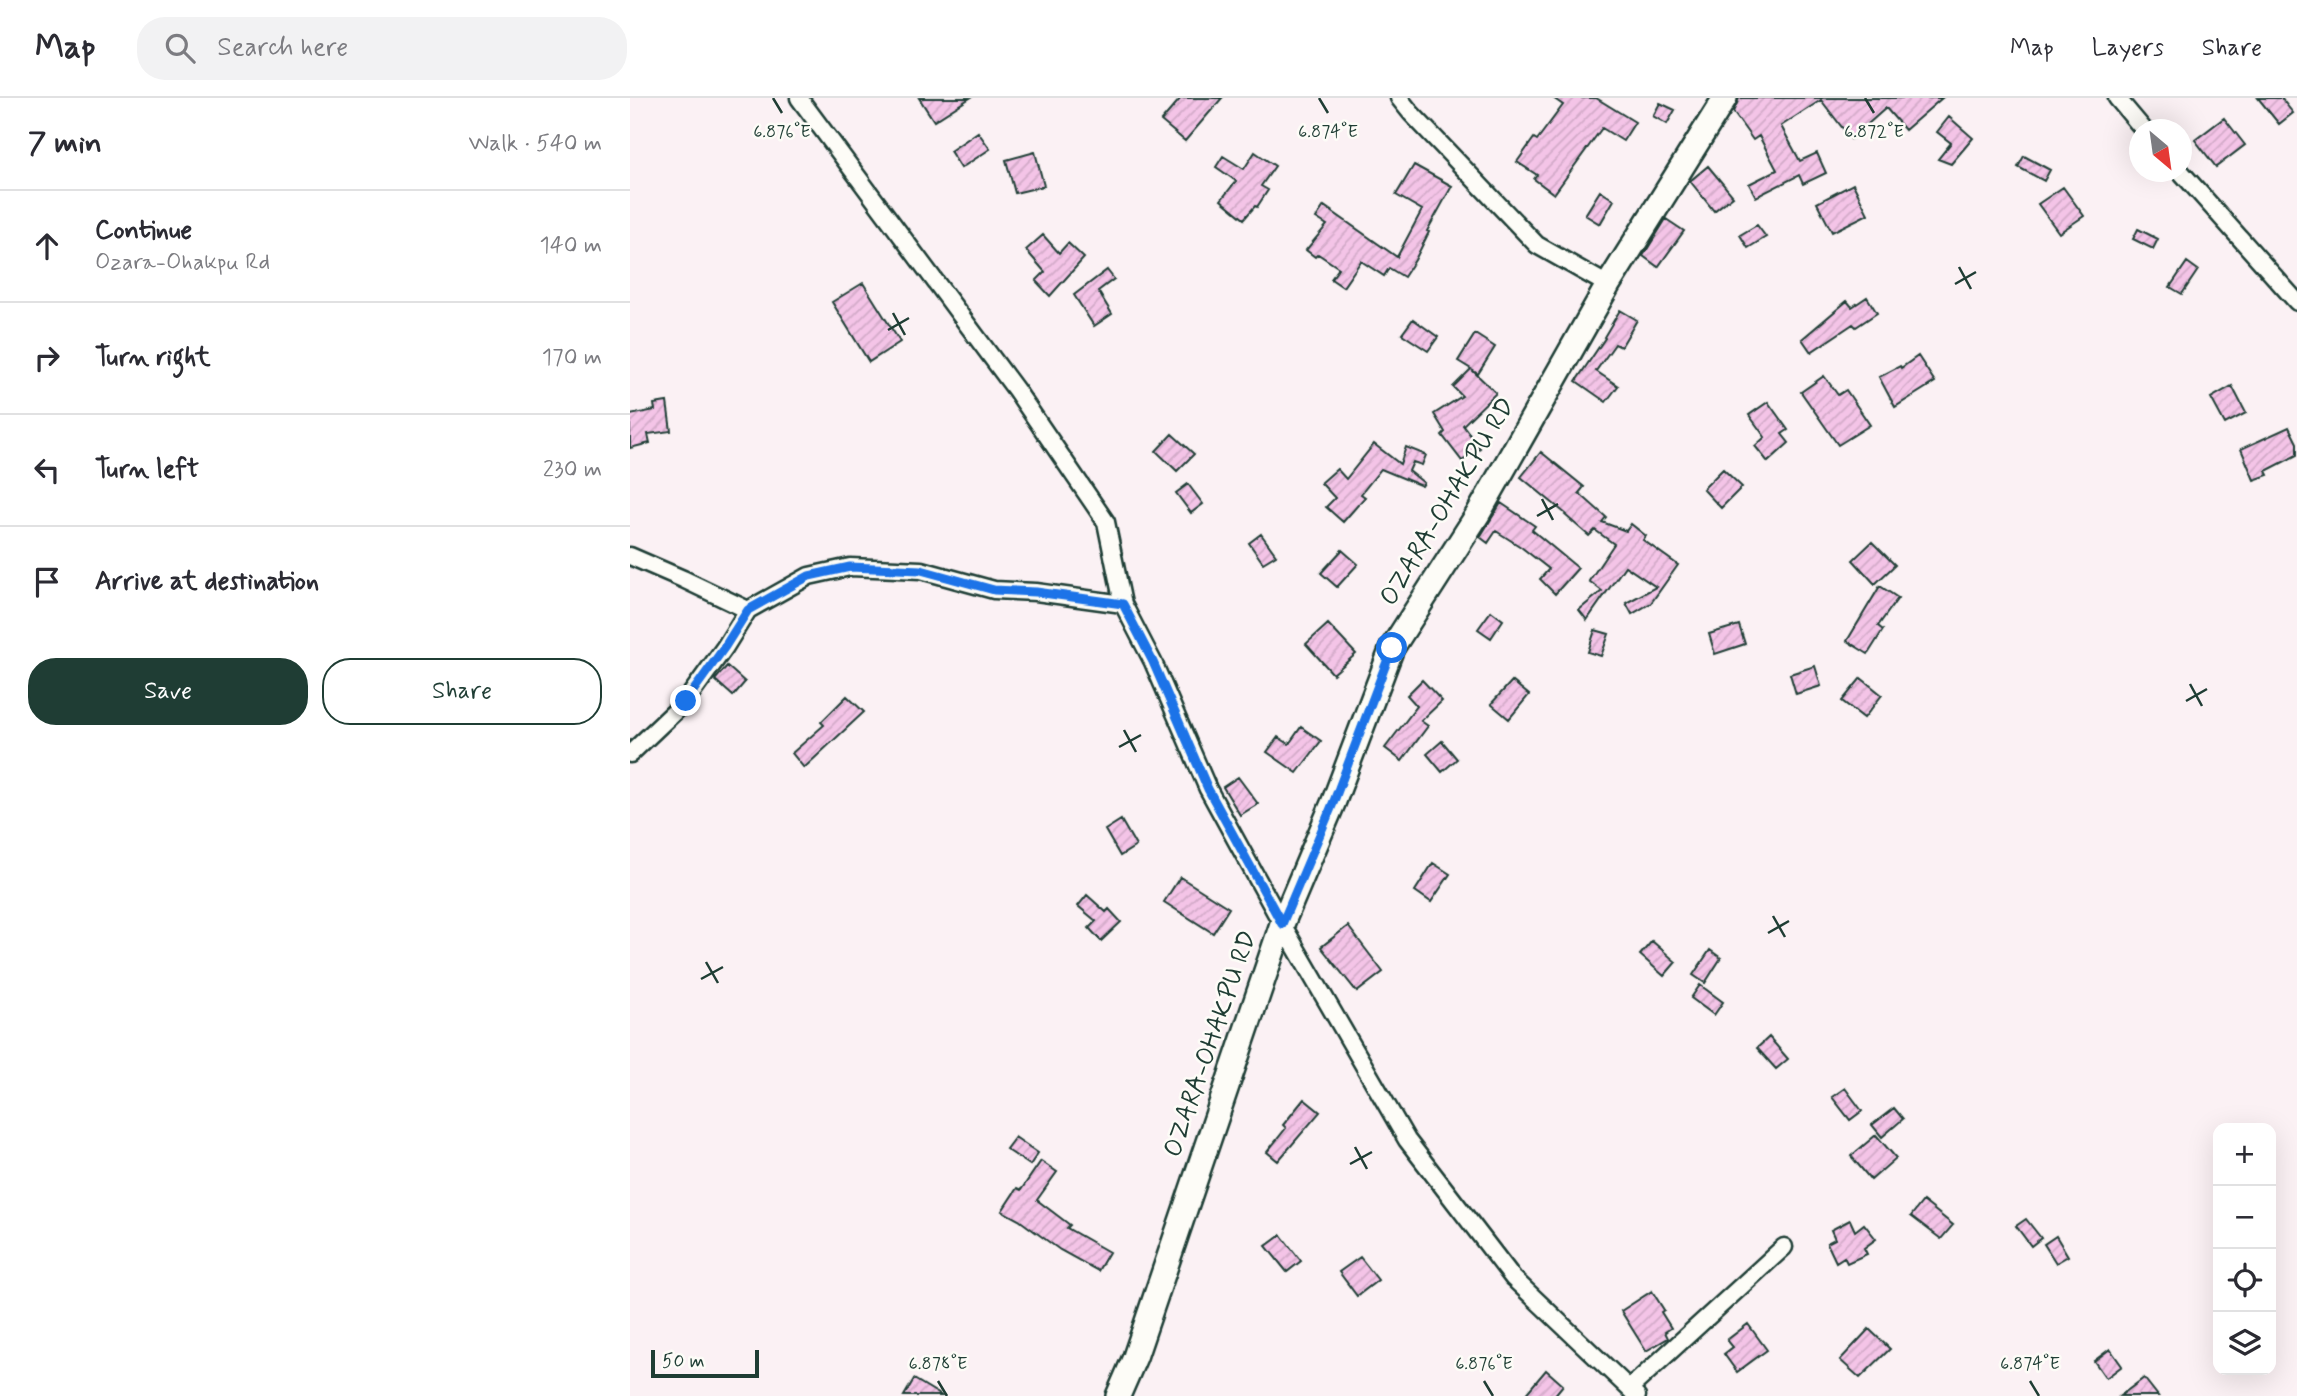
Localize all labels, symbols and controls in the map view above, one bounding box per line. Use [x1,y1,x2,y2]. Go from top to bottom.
search box [137,17,627,80]
text: Map [35,26,95,70]
icon: search [161,29,199,67]
text: Search here [217,31,348,65]
text: Map [2010,33,2054,64]
text: Layers [2092,33,2164,64]
text: Share [2202,33,2262,64]
north arrow [2129,119,2192,182]
text: 6.876°E [753,120,811,144]
text: 6.874°E [1298,120,1358,144]
text: 6.872°E [1844,120,1904,144]
text: 7 min [28,124,102,163]
text: Walk · 540 m [469,129,602,159]
text: Continue [95,214,192,248]
icon: ahead [28,227,66,265]
text: 140 m [539,231,602,261]
text: Ozara-Ohakpu Rd [95,248,270,278]
icon: right [28,339,66,377]
text: Turn right [95,341,211,375]
text: 170 m [542,343,602,373]
street label: OZARA-OHAKPU RD [1372,392,1524,612]
icon: left [28,451,66,489]
text: Turn left [95,453,199,487]
text: 230 m [543,455,602,485]
icon: arrive [28,563,66,601]
text: Arrive at destination [95,565,319,599]
route start [1376,632,1407,663]
button: Save [28,658,308,725]
button: Share [322,658,602,725]
route end [670,685,701,716]
street label: OZARA-OHAKPU RD [1156,926,1266,1162]
map controls [2213,1123,2276,1375]
button: + [2213,1123,2276,1186]
button: − [2213,1186,2276,1249]
button: locate [2213,1249,2276,1312]
button: layers [2213,1312,2276,1375]
scale bar [651,1347,760,1379]
text: 50 m [662,1349,705,1374]
text: 6.878°E [909,1352,967,1376]
text: 6.876°E [1455,1352,1513,1376]
text: 6.874°E [2000,1352,2060,1376]

